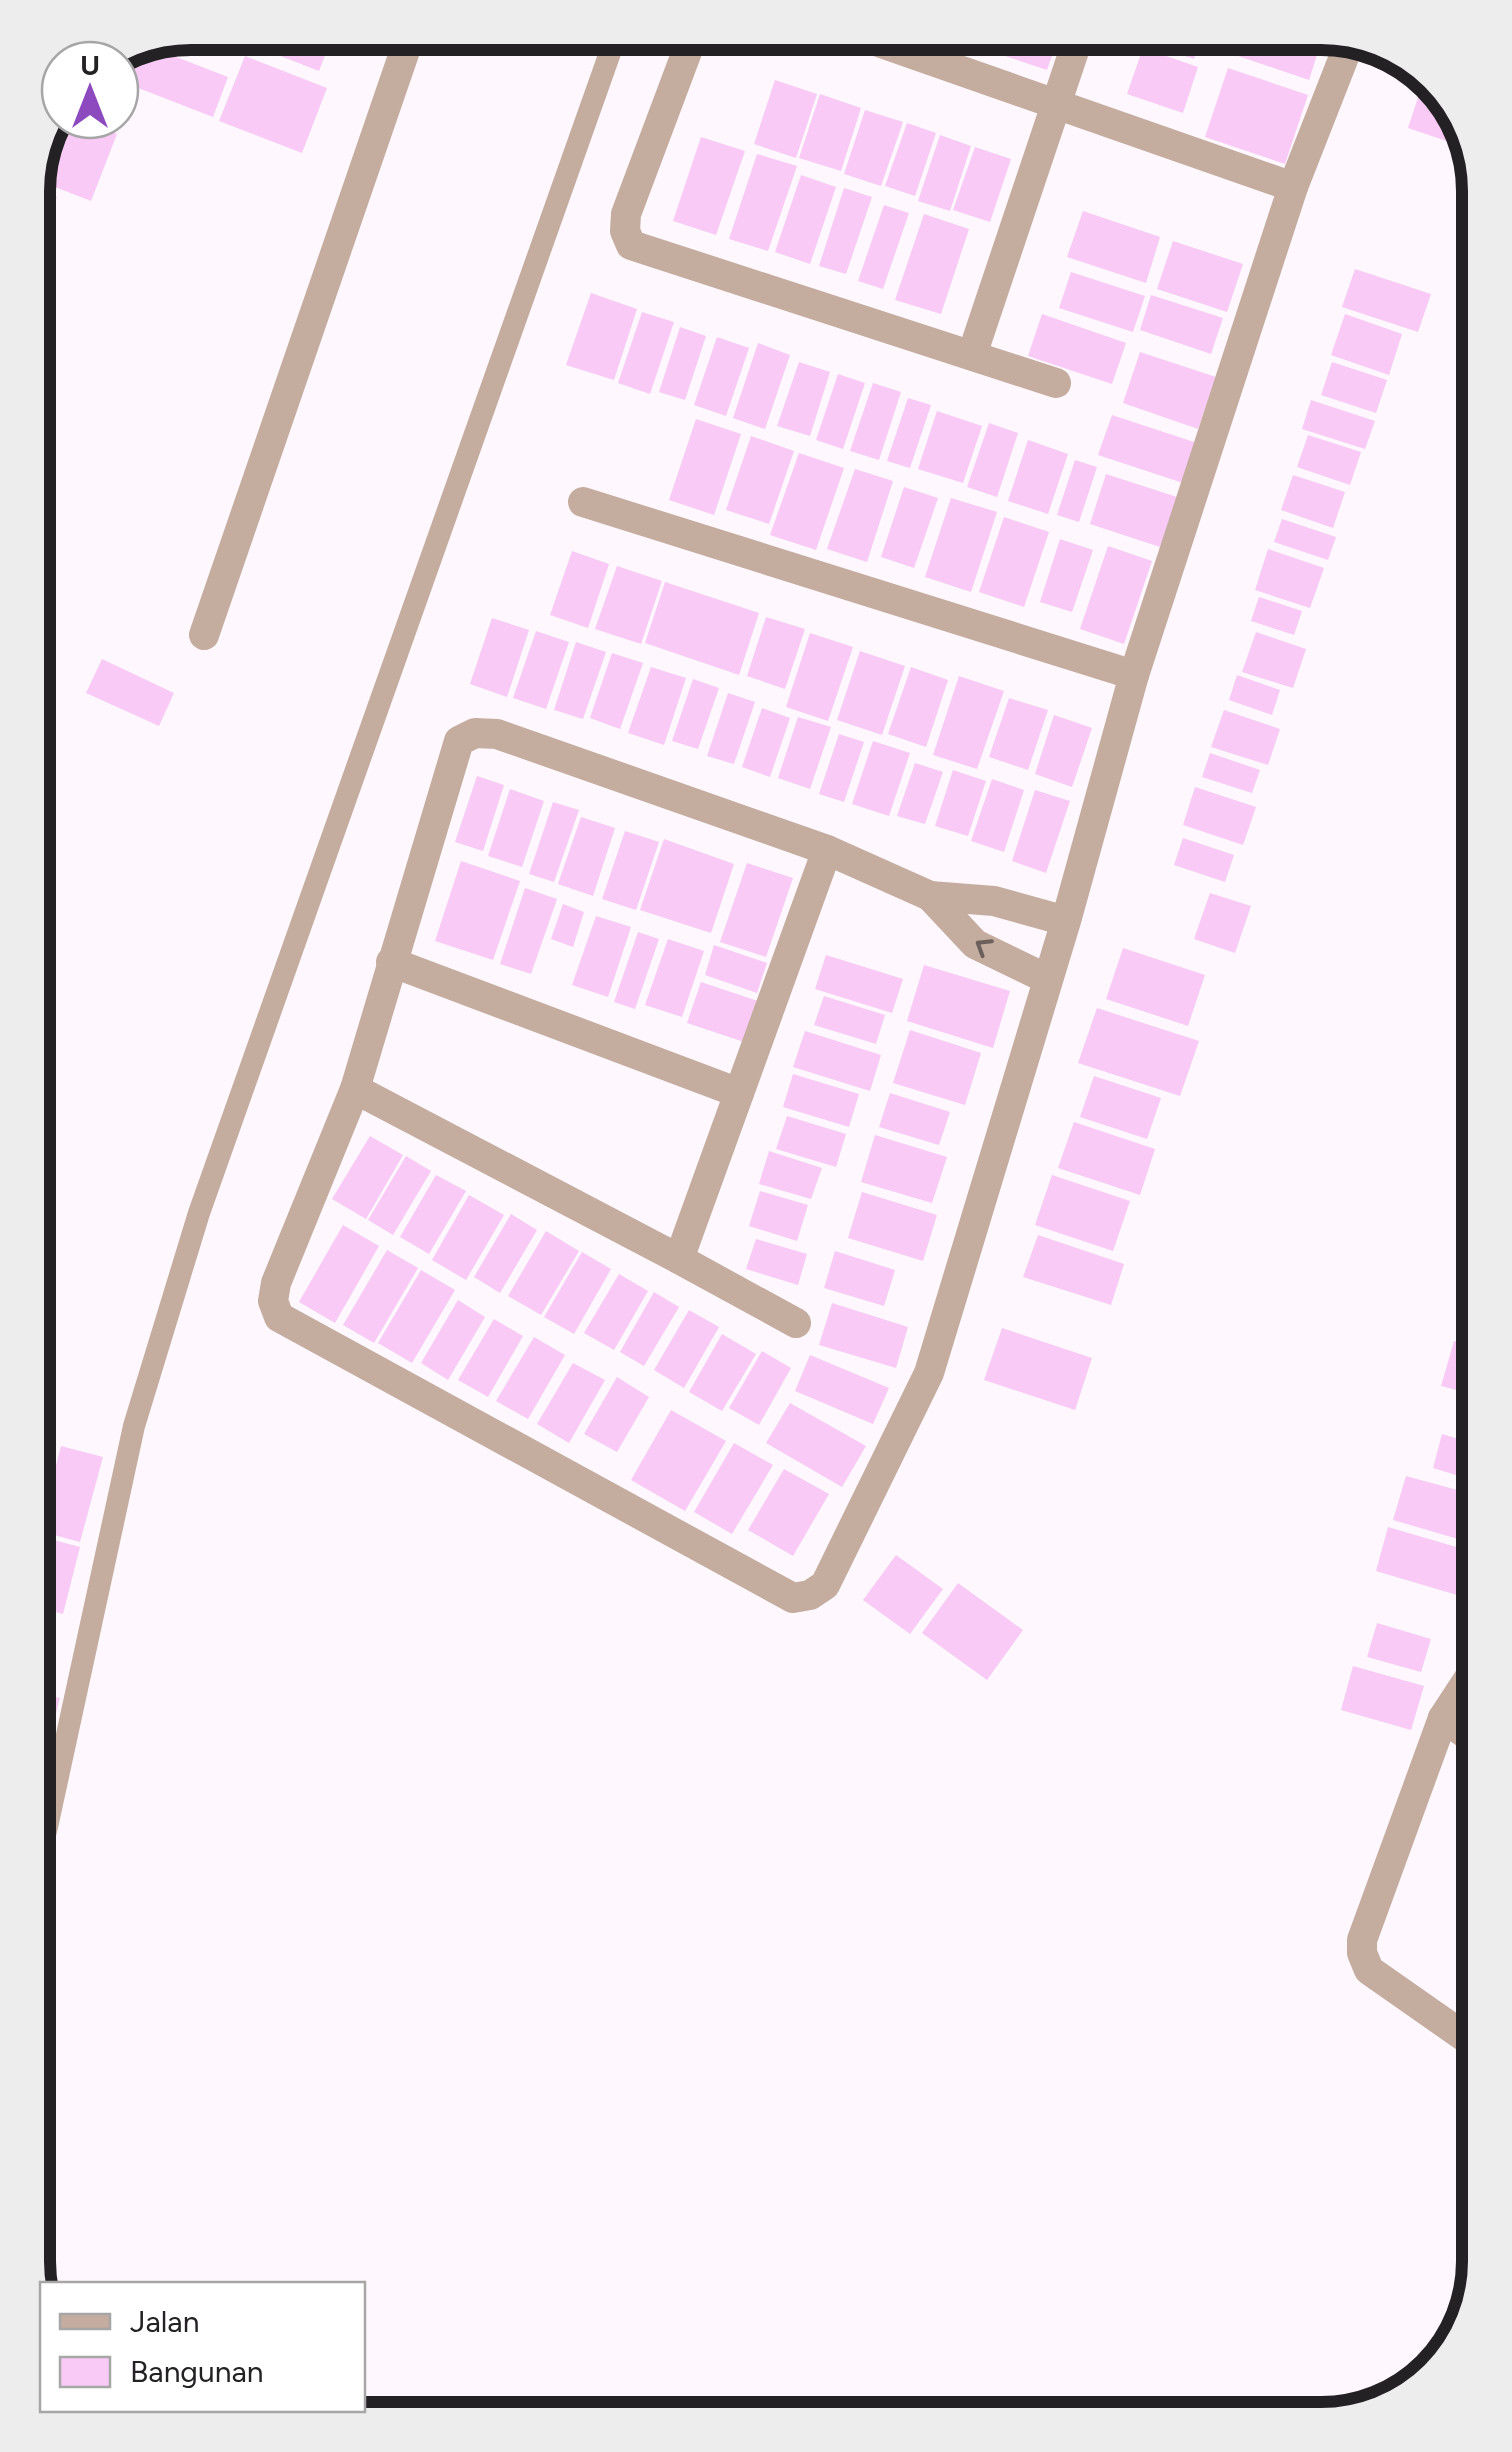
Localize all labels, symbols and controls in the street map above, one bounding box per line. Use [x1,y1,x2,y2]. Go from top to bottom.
north arrow [40,40,140,140]
text: U [80,48,100,82]
one-way arrow [975,939,993,958]
legend [40,2282,365,2412]
text: Jalan [130,2303,199,2340]
text: Bangunan [130,2353,264,2390]

